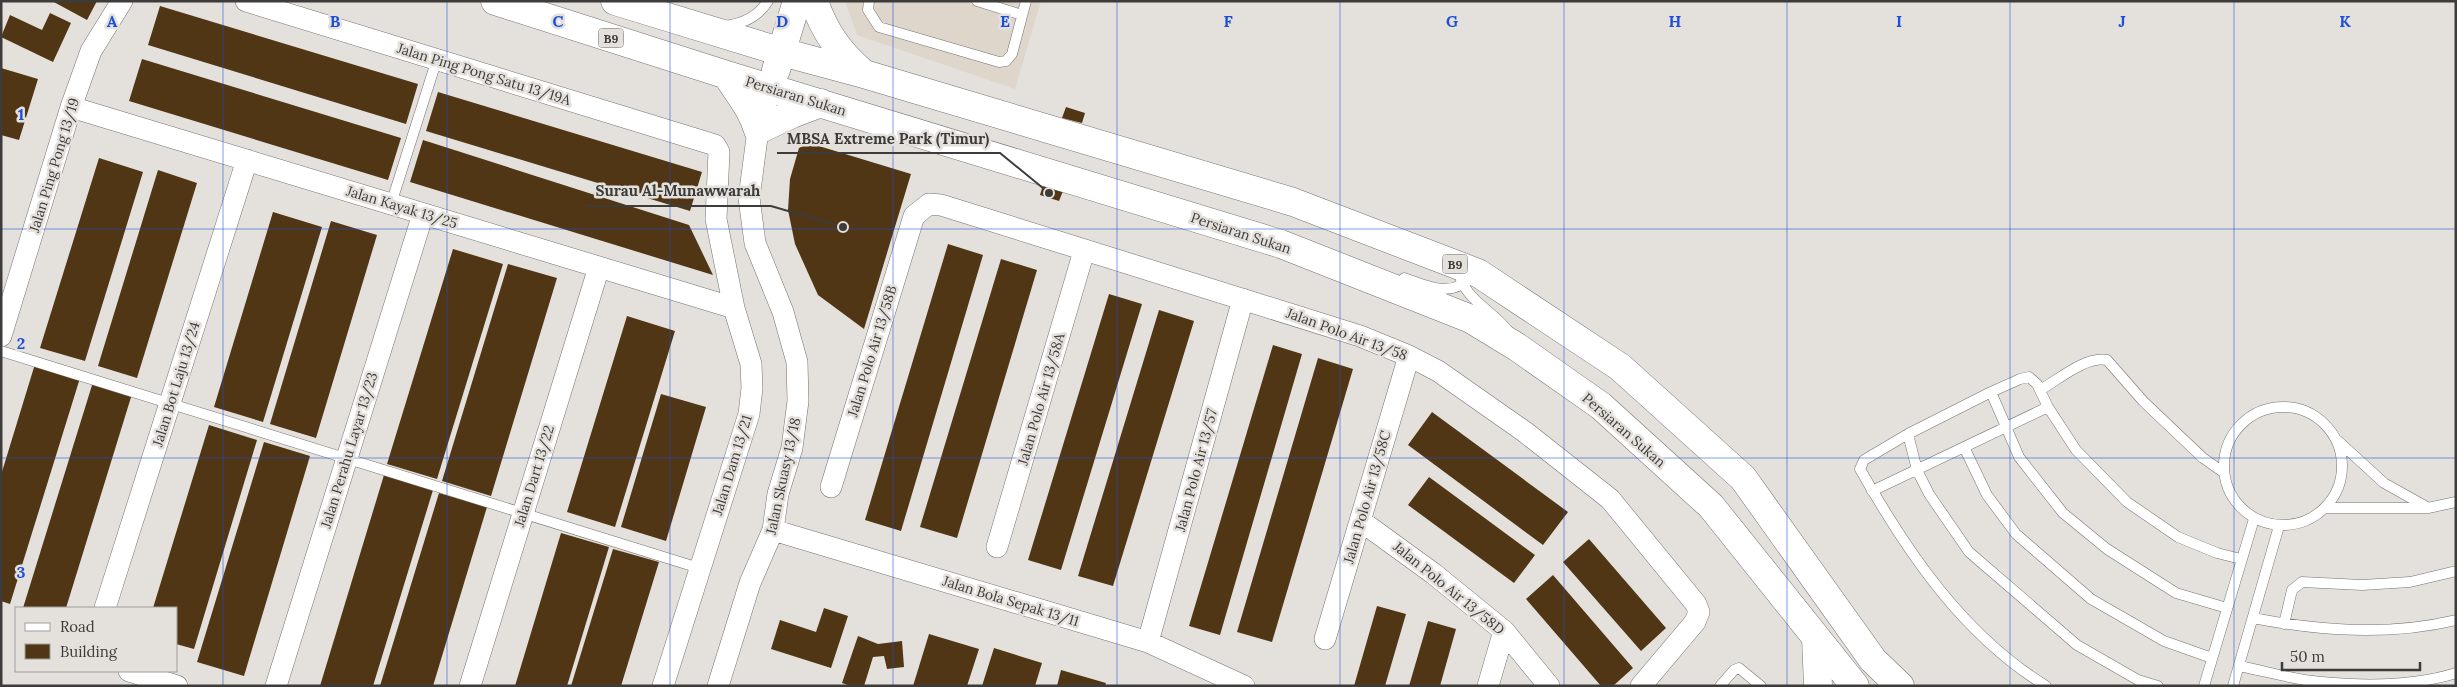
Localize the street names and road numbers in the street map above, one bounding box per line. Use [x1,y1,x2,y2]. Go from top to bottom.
road number: B9 [598,28,624,48]
street label: Jalan Ping Pong Satu 13/19A [394,39,573,109]
street label: Persiaran Sukan [743,72,849,120]
street label: Jalan Ping Pong 13/19 [25,96,83,235]
street label: Jalan Kayak 13/25 [343,181,460,232]
street label: Persiaran Sukan [1189,208,1294,258]
road number: B9 [1442,254,1468,274]
street label: Jalan Polo Air 13/58B [843,283,901,420]
street label: Jalan Polo Air 13/58 [1283,303,1410,364]
street label: Jalan Bot Laju 13/24 [148,319,204,450]
street label: Jalan Polo Air 13/58A [1013,331,1069,468]
street label: Jalan Perahu Layar 13/23 [316,370,381,531]
street label: Persiaran Sukan [1579,389,1670,471]
street label: Jalan Polo Air 13/57 [1171,406,1221,534]
street label: Jalan Dam 13/21 [708,413,756,518]
street label: Jalan Skuasy 13/18 [762,416,804,537]
street label: Jalan Dart 13/22 [510,423,558,530]
street label: Jalan Polo Air 13/58C [1339,428,1395,566]
street label: Jalan Polo Air 13/58D [1389,537,1508,638]
street label: Jalan Bola Sepak 13/11 [940,571,1081,630]

